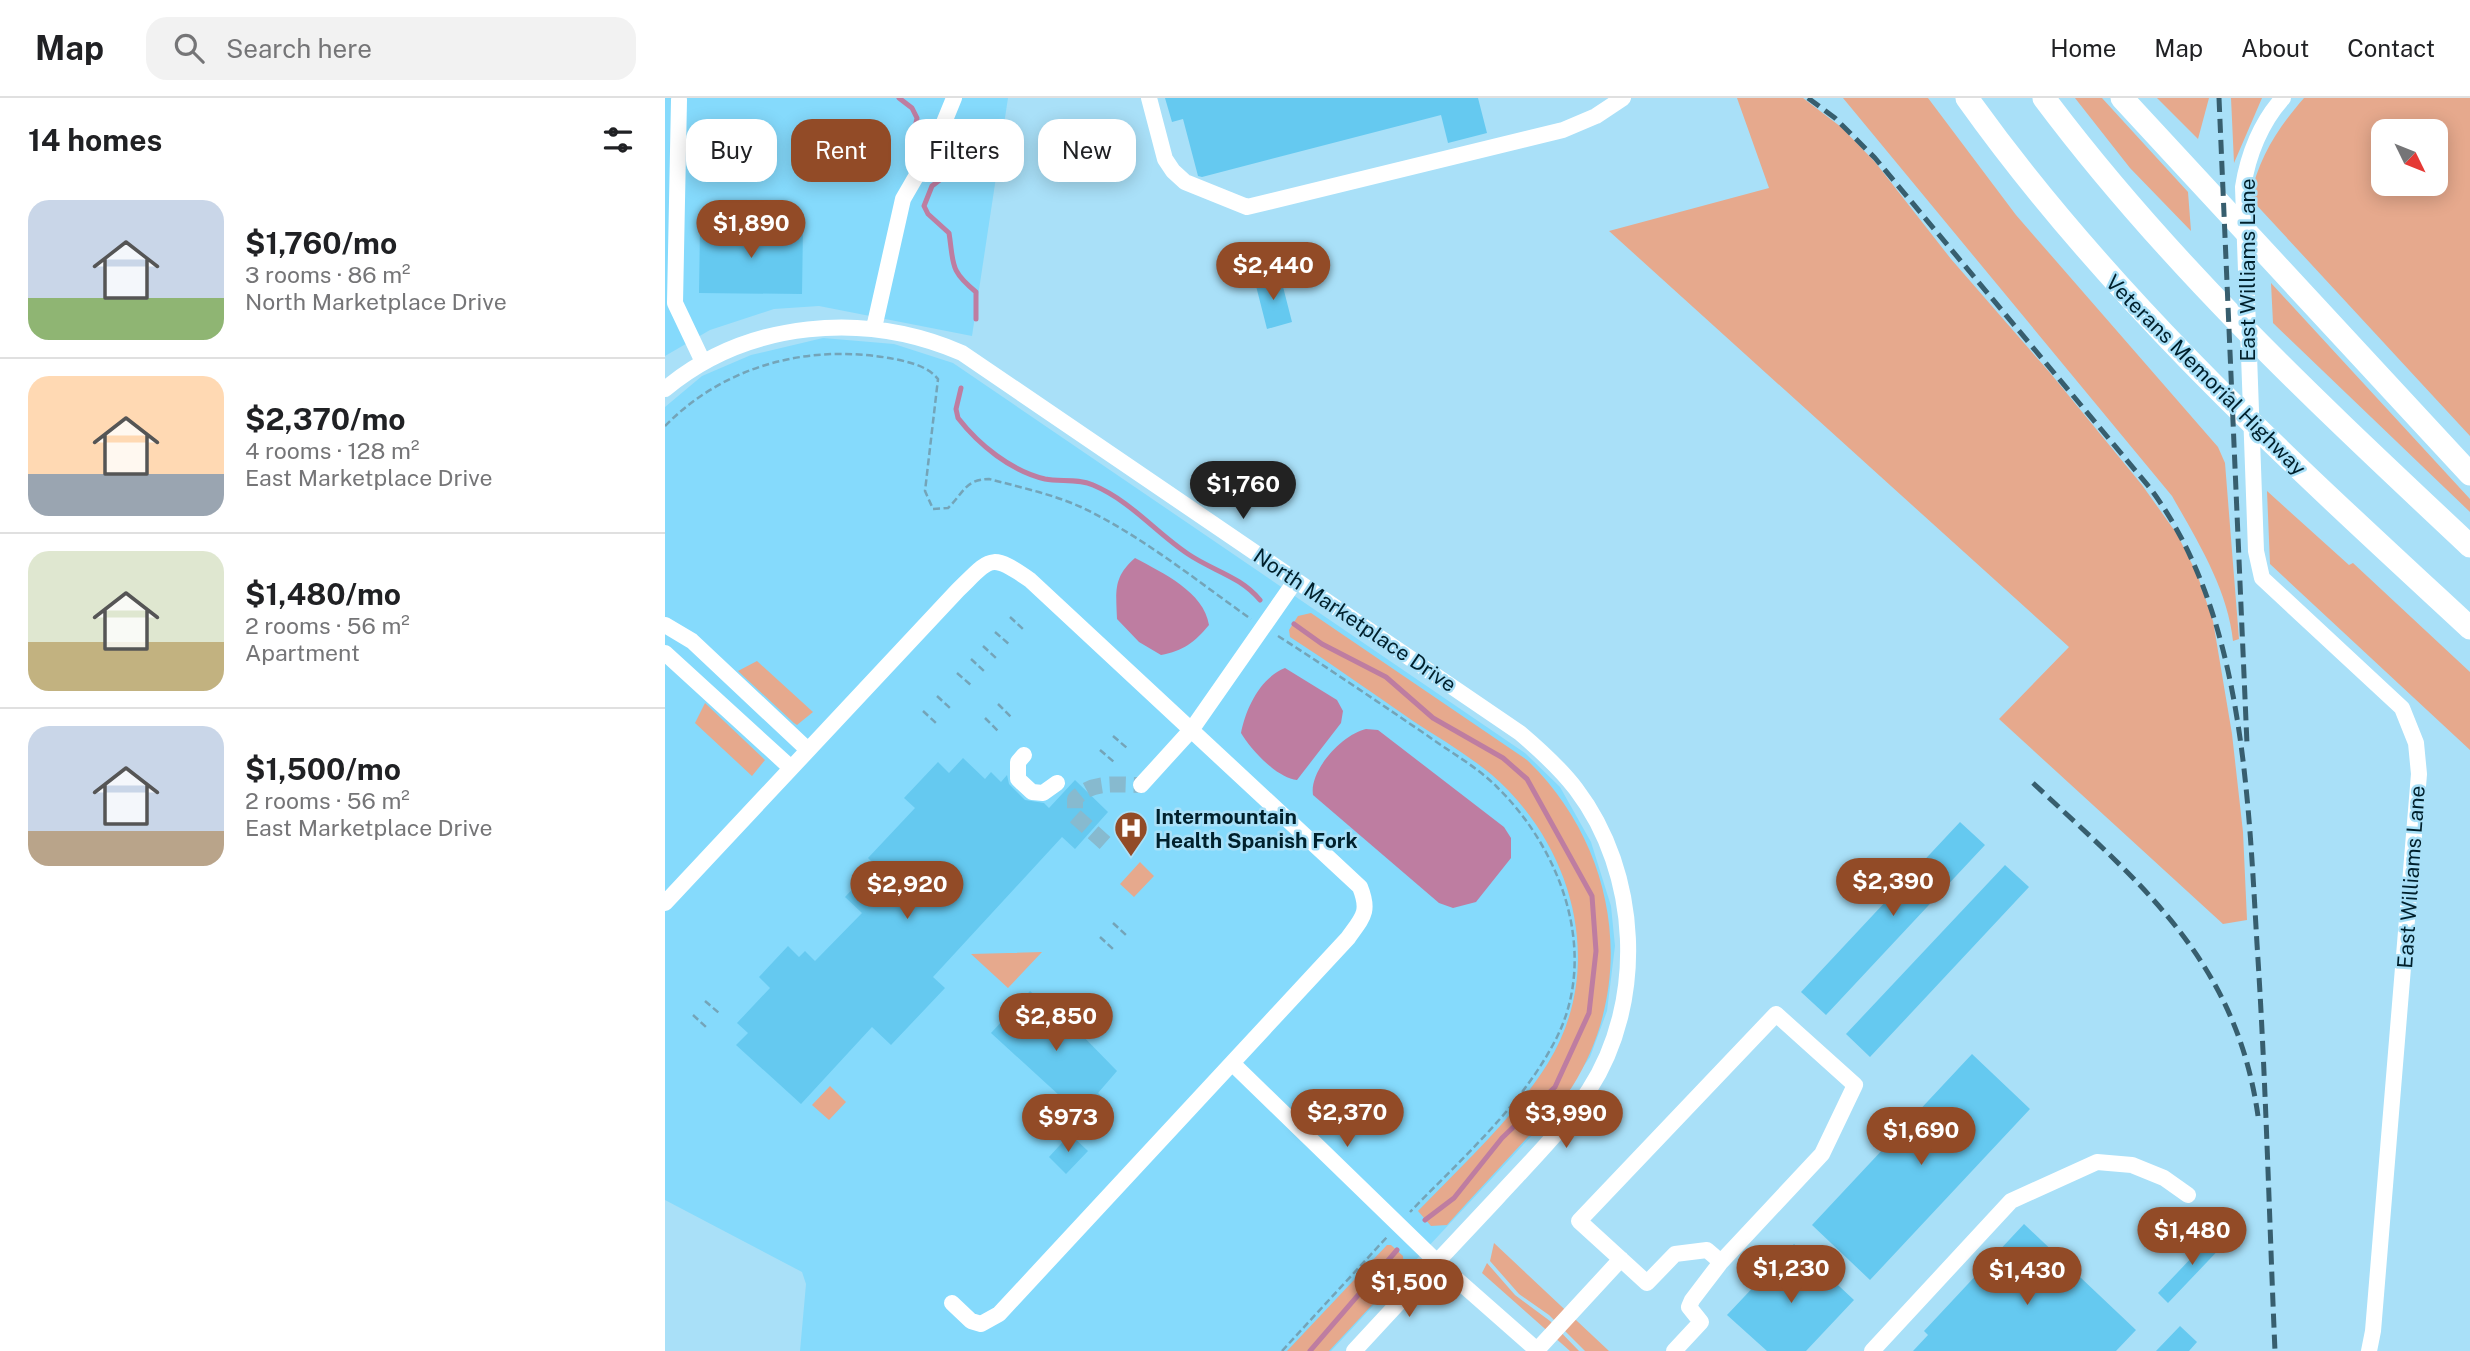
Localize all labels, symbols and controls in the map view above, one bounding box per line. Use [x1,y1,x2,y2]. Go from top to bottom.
search box [146,17,636,80]
text: Map [35,29,104,67]
icon: search [170,29,208,67]
text: Search here [226,33,372,64]
text: Home [2050,34,2116,62]
text: Map [2154,34,2203,62]
text: About [2241,34,2309,62]
text: Contact [2347,34,2435,62]
chip: Buy [686,119,777,182]
chip: Rent [791,119,891,182]
chip: Filters [905,119,1024,182]
chip: New [1038,119,1136,182]
north arrow [2371,119,2448,196]
map controls [2371,119,2448,196]
icon: filters [599,121,637,159]
text: 14 homes [28,122,162,158]
street label: East Williams Lane [2235,178,2260,362]
pin: $1,890 [694,200,808,260]
text: $1,890 [712,209,790,236]
text: $1,760/mo [245,225,397,261]
icon: home [84,228,168,312]
pin: $2,440 [1216,242,1330,302]
text: $2,440 [1232,251,1314,278]
text: 3 rooms · 86 m² [245,261,411,288]
street label: Veterans Memorial Highway [2101,270,2311,480]
text: North Marketplace Drive [245,288,507,315]
text: $2,370/mo [245,401,406,437]
icon: home [84,404,168,488]
text: 4 rooms · 128 m² [245,437,419,464]
pin: $1,760 [1186,462,1300,521]
text: East Marketplace Drive [245,464,493,491]
text: $1,760 [1206,470,1280,497]
street label: North Marketplace Drive [1249,543,1461,697]
text: $1,480/mo [245,576,401,612]
icon: home [84,579,168,663]
text: 2 rooms · 56 m² [245,612,410,639]
text: Apartment [245,639,360,666]
text: $1,500/mo [245,751,401,787]
icon: home [84,754,168,838]
street label: East Williams Lane [2392,785,2430,969]
text: 2 rooms · 56 m² [245,787,410,814]
place label: Intermountain Health Spanish Fork [1155,804,1358,853]
hospital icon: Intermountain Health Spanish Fork [1112,809,1150,858]
text: East Marketplace Drive [245,814,493,841]
pin: $2,390 [1836,858,1950,918]
pin: $2,920 [850,862,964,921]
text: $2,390 [1852,867,1934,894]
text: $2,920 [866,870,948,897]
pin: $2,850 [999,993,1113,1053]
text: $2,850 [1015,1002,1097,1029]
pin: $2,370 [1290,1090,1404,1149]
pin: $3,990 [1509,1090,1623,1150]
pin: $973 [1027,1094,1109,1154]
text: $2,370 [1307,1098,1387,1125]
text: $3,990 [1525,1099,1607,1126]
text: $973 [1038,1103,1098,1130]
pin: $1,690 [1864,1108,1978,1167]
text: $1,690 [1883,1116,1959,1143]
pin: $1,480 [2135,1208,2249,1267]
text: $1,480 [2153,1216,2231,1243]
pin: $1,230 [1734,1246,1848,1305]
pin: $1,430 [1970,1248,2084,1307]
text: $1,230 [1753,1254,1829,1281]
text: $1,430 [1989,1256,2065,1283]
pin: $1,500 [1352,1260,1466,1319]
text: $1,500 [1371,1268,1447,1295]

